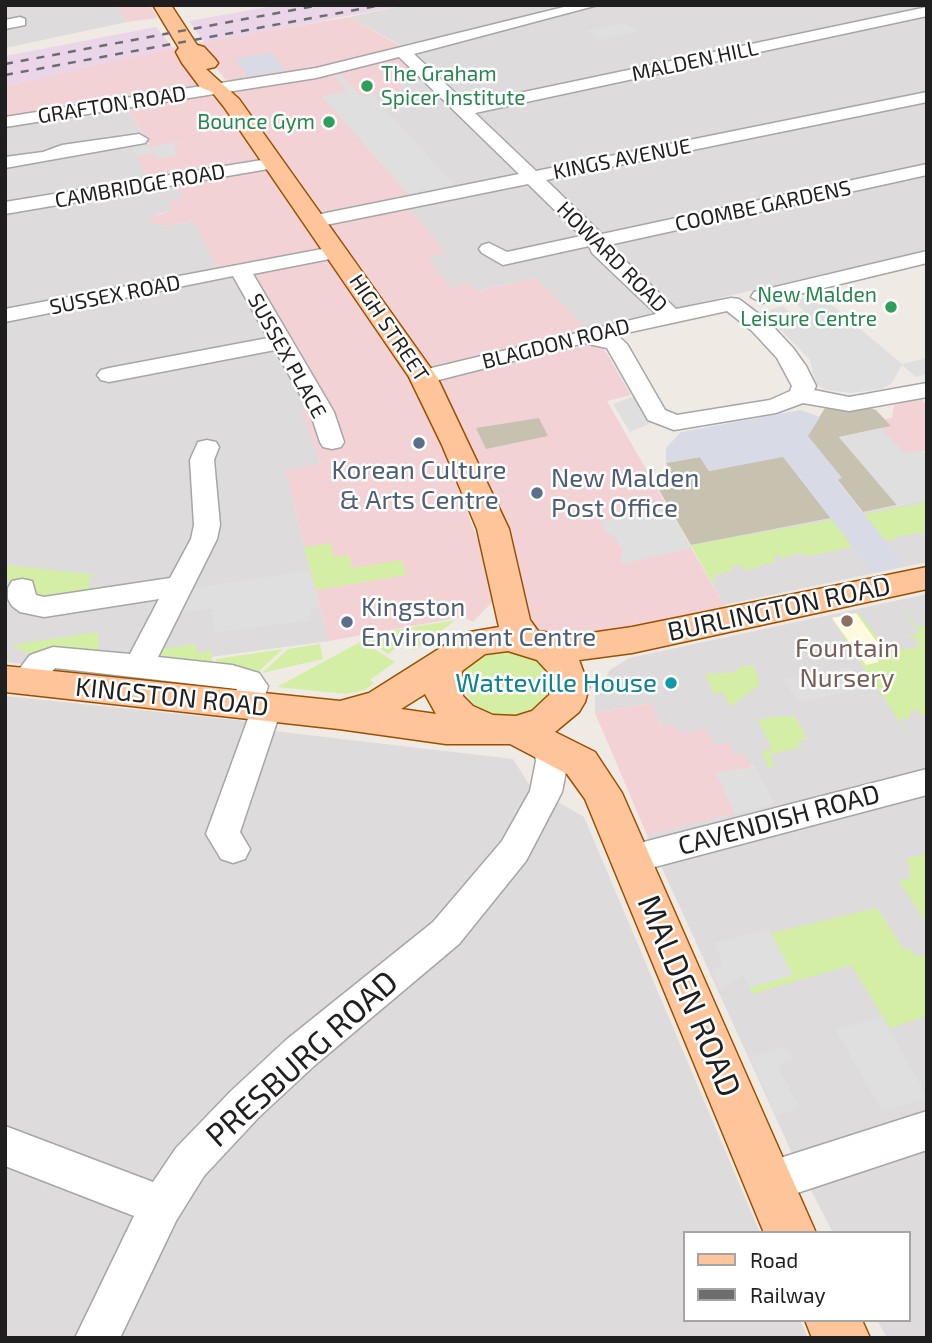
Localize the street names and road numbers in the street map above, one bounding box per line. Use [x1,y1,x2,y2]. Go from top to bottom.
street label: MALDEN HILL [629,35,761,87]
street label: GRAFTON ROAD [36,81,188,129]
street label: KINGS AVENUE [551,133,693,185]
street label: CAMBRIDGE ROAD [53,159,227,213]
street label: COOMBE GARDENS [673,175,853,237]
street label: HOWARD ROAD [551,196,673,318]
street label: SUSSEX ROAD [48,270,182,320]
street label: HIGH STREET [344,270,434,386]
street label: SUSSEX PLACE [242,289,332,423]
street label: BLAGDON ROAD [480,313,632,375]
street label: BURLINGTON ROAD [665,570,893,648]
street label: KINGSTON ROAD [74,671,270,723]
street label: CAVENDISH ROAD [675,778,883,862]
street label: MALDEN ROAD [629,889,749,1103]
street label: PRESBURG ROAD [198,963,406,1155]

